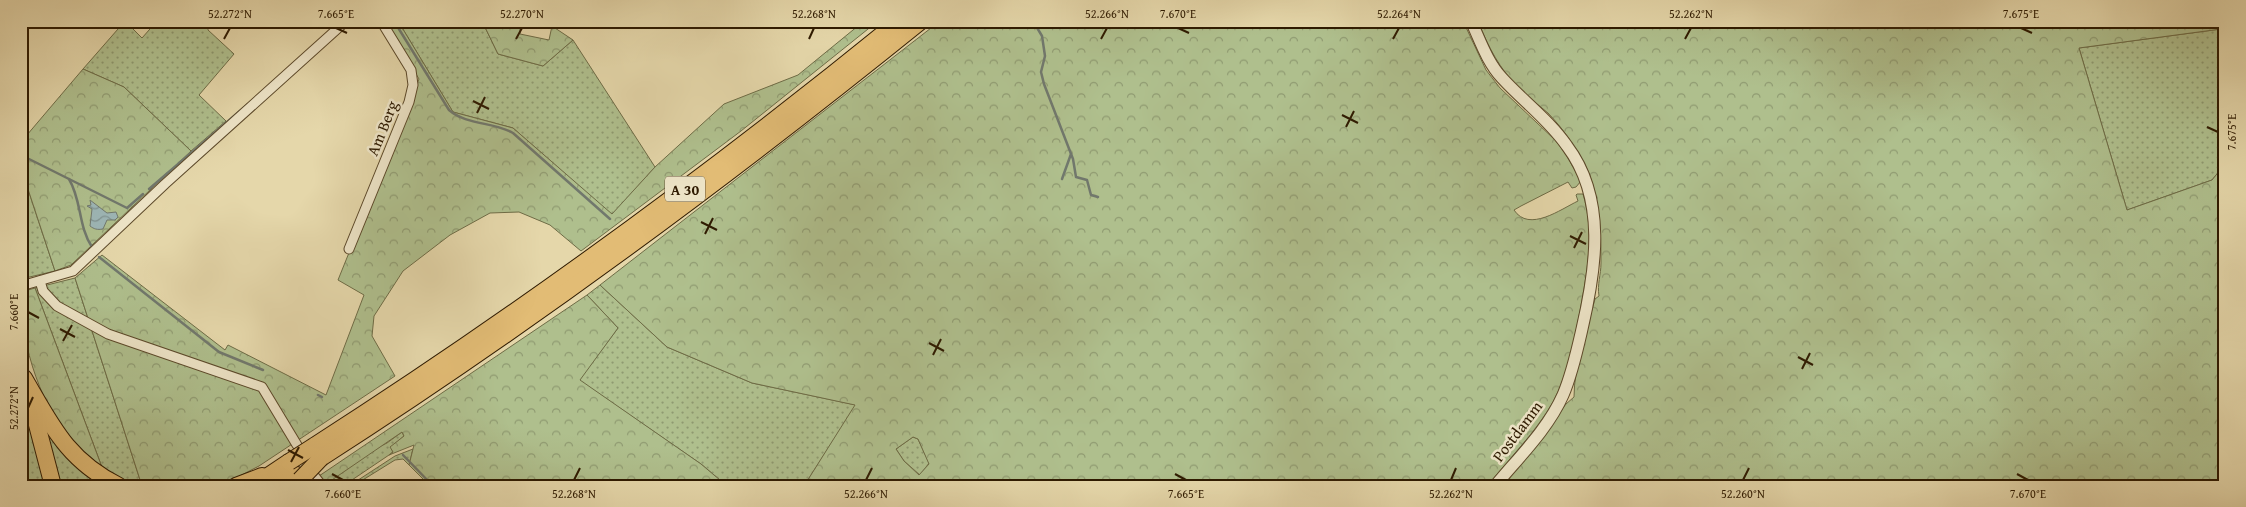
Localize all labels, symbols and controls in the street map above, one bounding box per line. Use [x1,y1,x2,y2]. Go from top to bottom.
text: 52.272°N [208,5,252,22]
text: 7.665°E [318,5,354,22]
text: 52.270°N [500,5,544,22]
text: 52.268°N [792,5,836,22]
text: 52.266°N [1085,5,1129,22]
text: 7.670°E [1160,5,1196,22]
text: 52.264°N [1377,5,1421,22]
text: 52.262°N [1669,5,1713,22]
text: 7.675°E [2003,5,2039,22]
street label: Am Berg [360,97,404,159]
text: 7.675°E [2223,114,2240,150]
road number: A 30 [665,176,705,202]
text: 7.660°E [5,294,22,330]
text: 52.272°N [5,386,22,430]
street label: Postdamm [1486,395,1548,467]
text: 7.660°E [325,485,361,502]
text: 52.268°N [552,485,596,502]
text: 52.266°N [844,485,888,502]
text: 7.665°E [1168,485,1204,502]
text: 52.262°N [1429,485,1473,502]
text: 52.260°N [1721,485,1765,502]
text: 7.670°E [2010,485,2046,502]

